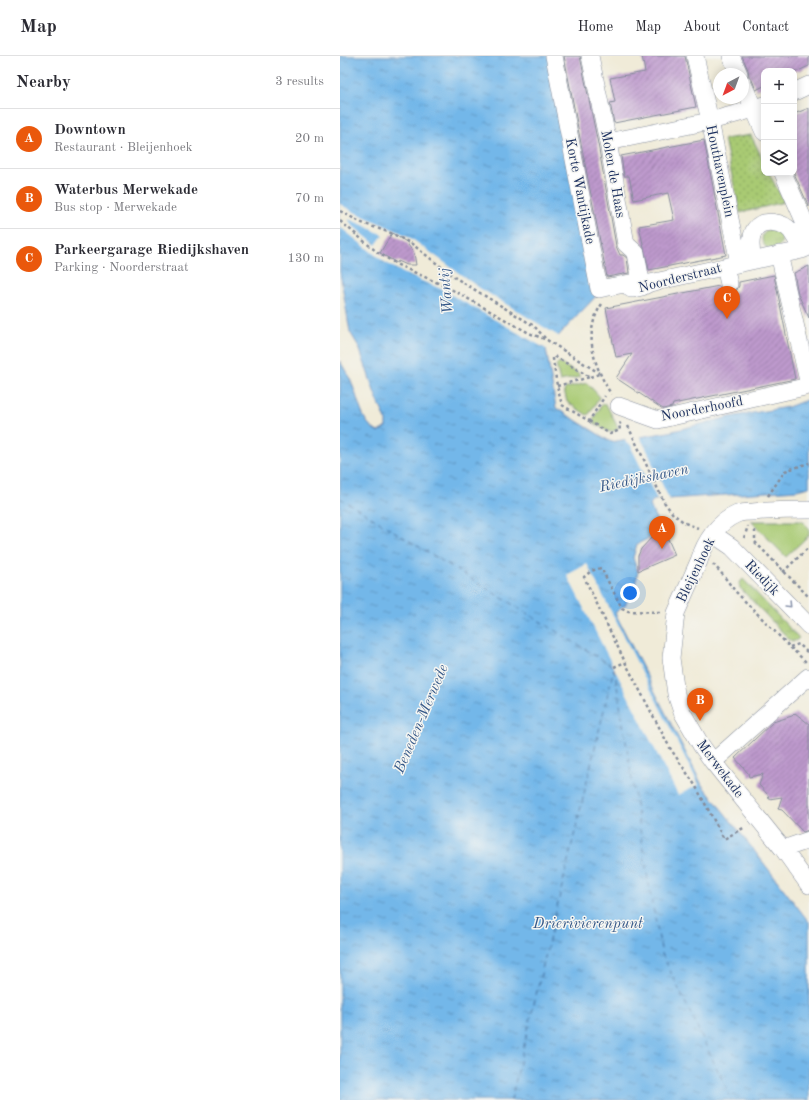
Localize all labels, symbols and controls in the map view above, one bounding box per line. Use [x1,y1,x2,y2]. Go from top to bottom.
text: Map [20,18,57,37]
text: Home [578,20,613,34]
text: Map [635,20,661,34]
text: About [683,20,720,34]
text: Contact [742,20,789,34]
north arrow [713,68,749,104]
map controls [761,68,797,176]
button: + [761,68,797,104]
text: Nearby [16,74,71,91]
text: 3 results [275,75,324,88]
button: − [761,104,797,140]
text: Downtown [54,123,126,138]
street label: Houthavenplein [703,124,737,219]
street label: Molen de Haas [598,129,628,219]
text: A [24,132,34,145]
text: 20 m [295,132,324,145]
street label: Korte Wantijkade [563,137,597,245]
button: layers [761,140,797,176]
text: Restaurant · Bleijenhoek [54,141,192,154]
text: Waterbus Merwekade [54,183,198,198]
text: B [24,192,34,205]
text: 70 m [295,192,324,205]
text: Bus stop · Merwekade [54,201,177,214]
text: Parkeergarage Riedijkshaven [54,243,249,258]
text: C [25,252,33,265]
text: 130 m [287,252,324,265]
text: Parking · Noorderstraat [54,261,189,274]
street label: Noorderstraat [637,261,723,295]
water label: Wantij [437,266,456,315]
pin: C [714,286,740,319]
street label: Noorderhoofd [660,394,744,424]
water label: Riedijkshaven [597,462,690,496]
pin: A [649,516,675,549]
street label: Bleijenhoek [674,535,718,605]
street label: Riedijk [742,558,782,598]
your location [620,583,640,603]
one-way arrow [784,600,792,608]
water label: Beneden-Merwede [392,662,452,776]
pin: B [687,688,713,721]
street label: Merwekade [694,737,746,801]
water label: Drierivierenpunt [532,917,643,932]

